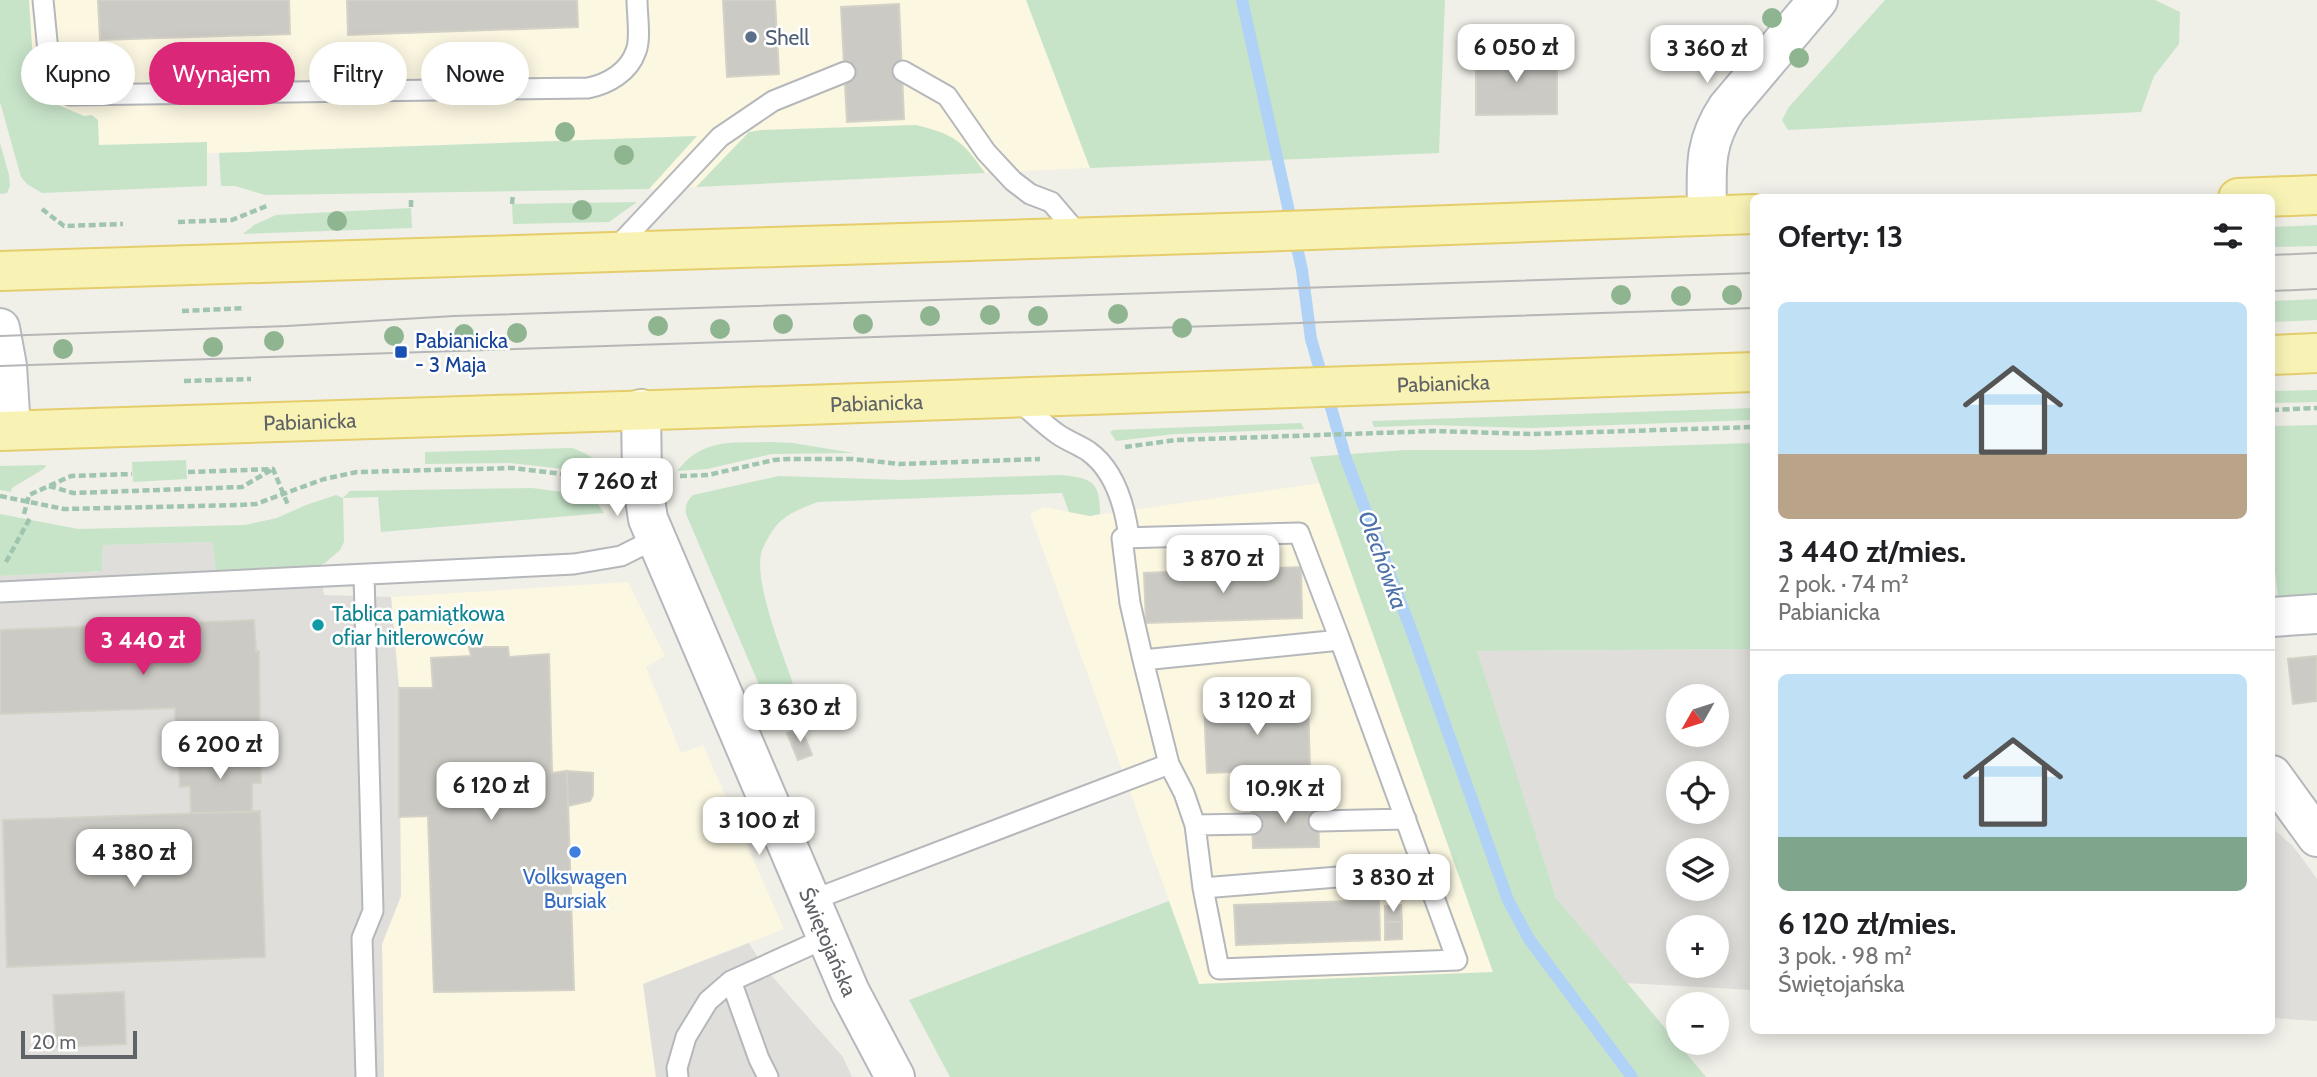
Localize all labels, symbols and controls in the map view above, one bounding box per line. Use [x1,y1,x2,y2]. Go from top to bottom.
pin: 6 050 zł [1444,24,1588,84]
place label: Shell [765,25,809,50]
pin: 3 360 zł [1635,25,1779,85]
marker: Shell [743,29,759,45]
text: 6 050 zł [1474,33,1558,61]
text: 3 360 zł [1666,34,1748,62]
chip: Kupno [21,42,135,105]
chip: Wynajem [149,42,295,105]
chip: Filtry [309,42,407,105]
chip: Nowe [421,42,529,105]
icon: filters [2209,217,2247,255]
text: Oferty: 13 [1778,218,1903,255]
place label: Pabianicka - 3 Maja [415,328,508,378]
marker: Pabianicka - 3 Maja [393,344,409,360]
icon: home [1950,347,2076,473]
street label: Pabianicka [1396,369,1490,397]
street label: Pabianicka [830,388,924,417]
street label: Pabianicka [263,407,357,435]
pin: 7 260 zł [545,458,689,518]
text: 7 260 zł [577,467,657,495]
water label: Olechówka [1352,507,1414,613]
text: 3 440 zł/mies. [1778,533,1966,570]
pin: 3 870 zł [1151,536,1295,595]
text: 3 870 zł [1182,544,1264,572]
text: 2 pok. · 74 m² [1778,570,1909,598]
text: Pabianicka [1778,598,1880,626]
place label: Tablica pamiątkowa ofiar hitlerowców [332,601,505,650]
marker: Tablica pamiątkowa ofiar hitlerowców [310,617,326,633]
pin: 3 440 zł [71,618,215,677]
text: 3 440 zł [101,626,185,654]
pin: 3 120 zł [1185,678,1329,737]
pin: 3 630 zł [728,684,872,744]
north arrow [1666,684,1729,747]
map controls [1666,684,1729,1055]
text: 3 120 zł [1219,686,1295,714]
text: 3 630 zł [759,693,841,721]
icon: home [1950,719,2076,845]
pin: 6 200 zł [148,722,292,781]
text: 6 200 zł [178,730,262,758]
button: locate [1666,761,1729,824]
pin: 6 120 zł [419,762,563,822]
pin: 10.9K zł [1213,766,1357,825]
text: 6 120 zł [453,771,529,799]
text: 10.9K zł [1246,774,1324,802]
pin: 3 100 zł [687,798,831,857]
text: 3 100 zł [719,806,799,834]
pin: 4 380 zł [62,830,206,889]
text: 4 380 zł [92,838,176,866]
button: layers [1666,838,1729,901]
marker: Volkswagen Bursiak [567,844,583,860]
pin: 3 830 zł [1321,855,1465,914]
text: 3 830 zł [1352,863,1434,891]
place label: Volkswagen Bursiak [523,864,627,913]
street label: Świętojańska [794,884,863,1000]
text: 6 120 zł/mies. [1778,905,1956,942]
button: + [1666,915,1729,978]
text: 3 pok. · 98 m² [1778,942,1912,970]
text: Świętojańska [1778,970,1905,998]
button: − [1666,992,1729,1055]
scale bar [21,1028,136,1060]
text: 20 m [32,1031,76,1054]

